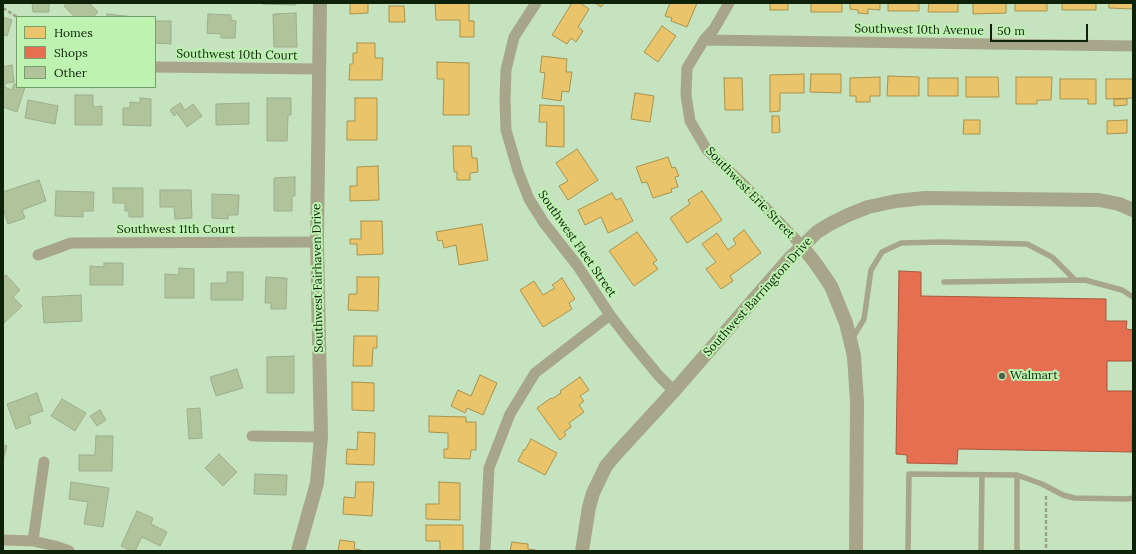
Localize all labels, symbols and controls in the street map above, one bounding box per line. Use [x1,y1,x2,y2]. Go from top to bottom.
legend [16,16,156,88]
scale bar [992,16,1090,42]
street label: Southwest 10th Avenue [854,22,984,38]
text: 50 m [997,23,1025,38]
text: Homes [54,25,93,40]
text: Shops [54,45,88,60]
street label: Southwest 10th Court [176,47,298,63]
text: Other [54,65,87,80]
street label: Southwest Erie Street [703,144,797,242]
street label: Southwest Fleet Street [535,188,619,300]
street label: Southwest Fairhaven Drive [310,203,326,353]
street label: Southwest 11th Court [117,223,235,237]
street label: Southwest Barrington Drive [701,234,815,360]
place label: Walmart [1010,369,1058,383]
marker: Walmart [997,371,1007,381]

